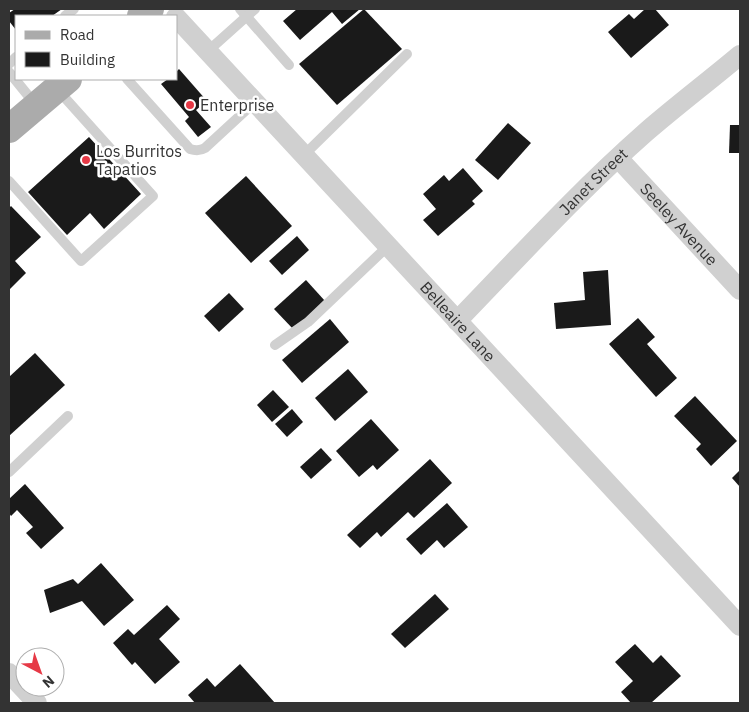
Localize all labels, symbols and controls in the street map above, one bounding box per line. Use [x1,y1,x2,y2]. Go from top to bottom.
legend [15,15,178,80]
text: Road [60,25,95,44]
text: Building [60,50,115,69]
place label: Enterprise [200,95,275,115]
marker: Enterprise [184,99,196,111]
place label: Los Burritos Tapatios [96,141,182,179]
street label: Janet Street [555,144,632,219]
marker: Los Burritos Tapatios [80,154,92,166]
street label: Seeley Avenue [636,179,722,270]
street label: Belleaire Lane [416,277,500,366]
north arrow [15,647,65,697]
text: N [39,672,58,692]

